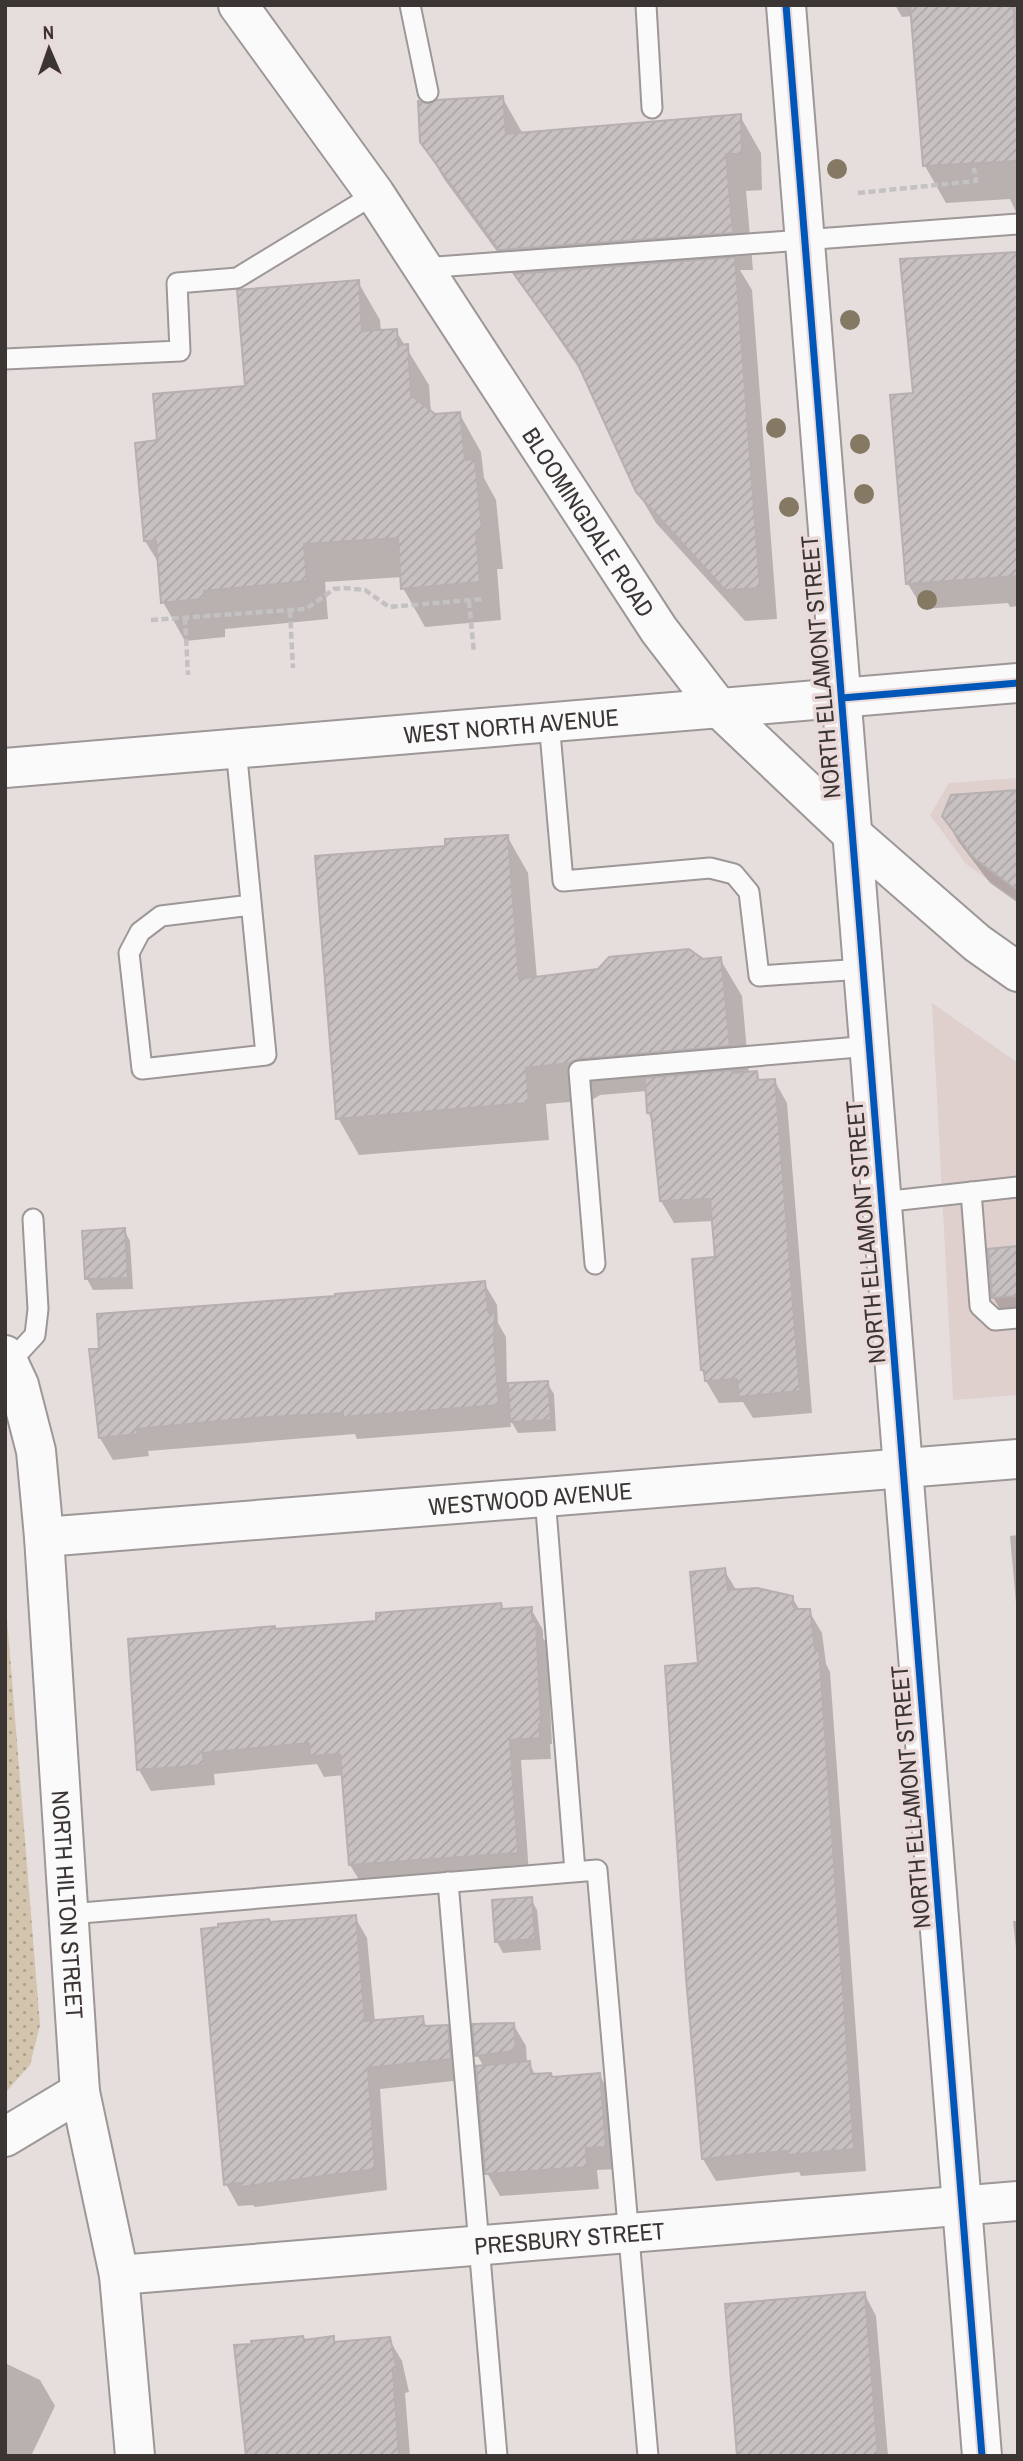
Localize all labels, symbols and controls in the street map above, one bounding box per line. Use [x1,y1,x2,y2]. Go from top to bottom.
north arrow [14,14,84,84]
text: N [42,19,54,45]
street label: BLOOMINGDALE ROAD [515,421,662,623]
street label: NORTH ELLAMONT STREET [793,534,847,800]
street label: WEST NORTH AVENUE [402,701,620,750]
street label: NORTH ELLAMONT STREET [838,1099,892,1365]
street label: WESTWOOD AVENUE [427,1474,634,1522]
street label: NORTH ELLAMONT STREET [883,1664,937,1930]
street label: NORTH HILTON STREET [44,1789,91,2020]
street label: PRESBURY STREET [473,2214,666,2262]

